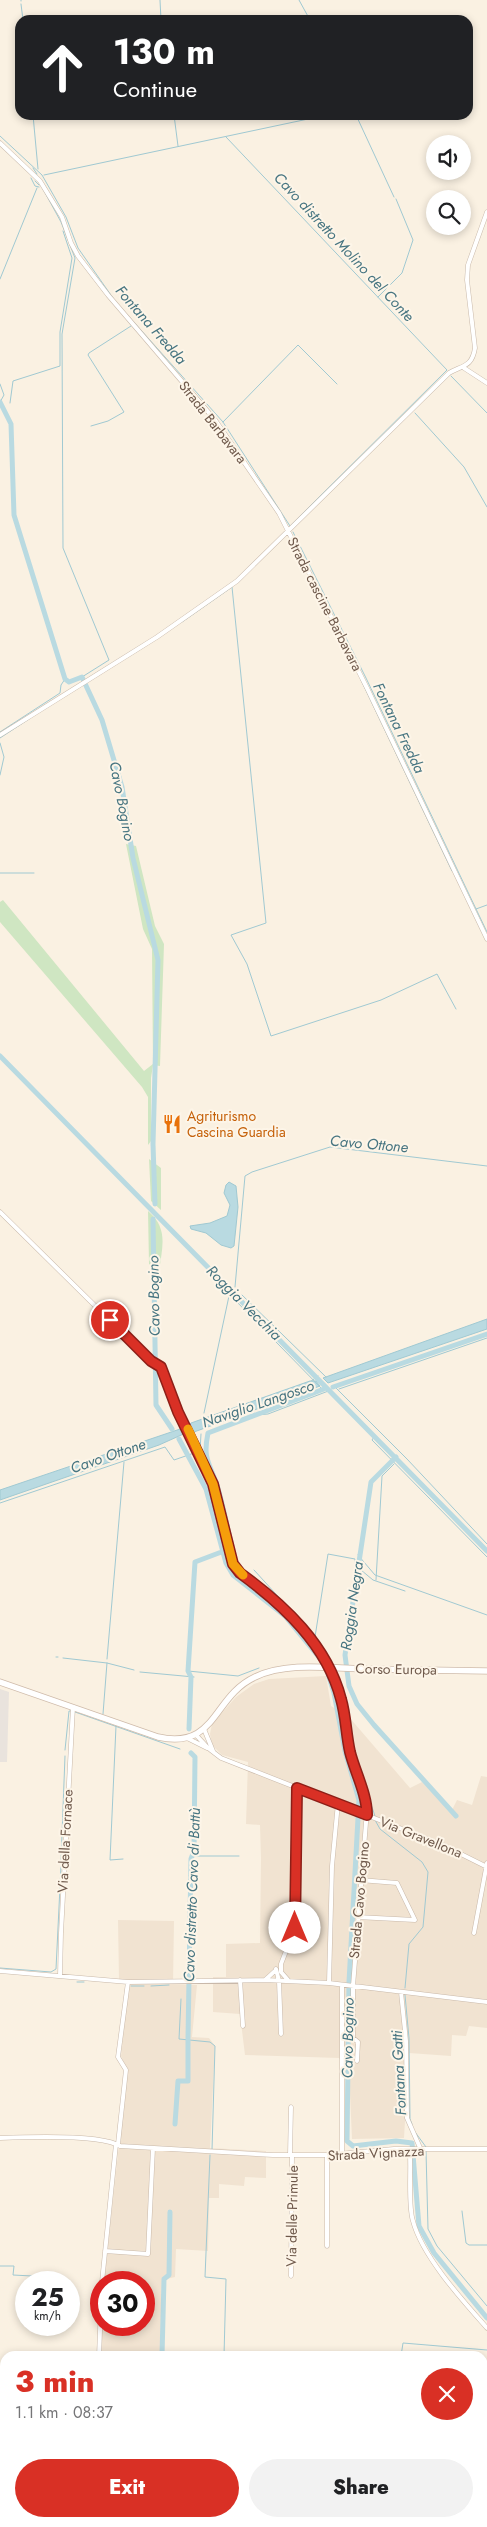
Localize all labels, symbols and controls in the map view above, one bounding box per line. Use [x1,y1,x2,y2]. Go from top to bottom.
text: 130 m [113,27,215,77]
icon: ahead [30,35,95,100]
text: Continue [113,73,197,105]
map controls [426,135,471,235]
button: sound [426,135,471,180]
water label: Cavo distretto Molino del Conte [269,167,420,327]
button: search [426,190,471,235]
water label: Fontana Fredda [110,281,192,370]
street label: Strada Barbavara [174,376,252,468]
street label: Strada cascine Barbavara [282,533,368,675]
water label: Fontana Fredda [367,679,431,778]
water label: Cavo Bogino [104,759,140,843]
place label: Agriturismo Cascina Guardia [187,1106,286,1142]
restaurant icon: Agriturismo Cascina Guardia [161,1113,183,1135]
water label: Cavo Ottone [329,1130,410,1158]
water label: Cavo Bogino [142,1255,166,1336]
water label: Roggia Vecchia [201,1260,287,1346]
pin [89,1299,131,1341]
icon: arrive [96,1306,124,1334]
water label: Naviglio Langosco [199,1375,317,1433]
water label: Cavo Ottone [67,1433,149,1479]
water label: Roggia Negra [335,1559,369,1652]
street label: Corso Europa [355,1658,437,1680]
street label: Via della Fornace [52,1789,78,1893]
water label: Cavo distretto Cavo di Battù [178,1807,206,1983]
street label: Via Gravellona [377,1811,465,1863]
street label: Strada Cavo Bogino [344,1840,374,1959]
position arrow [268,1901,320,1953]
water label: Cavo Bogino [336,1997,360,2078]
water label: Fontana Gatti [386,2030,412,2116]
street label: Strada Vignazza [327,2140,425,2166]
street label: Via delle Primule [281,2165,303,2267]
speed limit sign: 30 [90,2271,155,2336]
text: 25 [31,2279,64,2315]
text: km/h [34,2307,61,2325]
text: 3 min [15,2360,94,2403]
button: close [421,2368,473,2420]
text: 1.1 km · 08:37 [15,2401,113,2424]
button: Exit [15,2459,239,2517]
button: Share [249,2459,473,2517]

